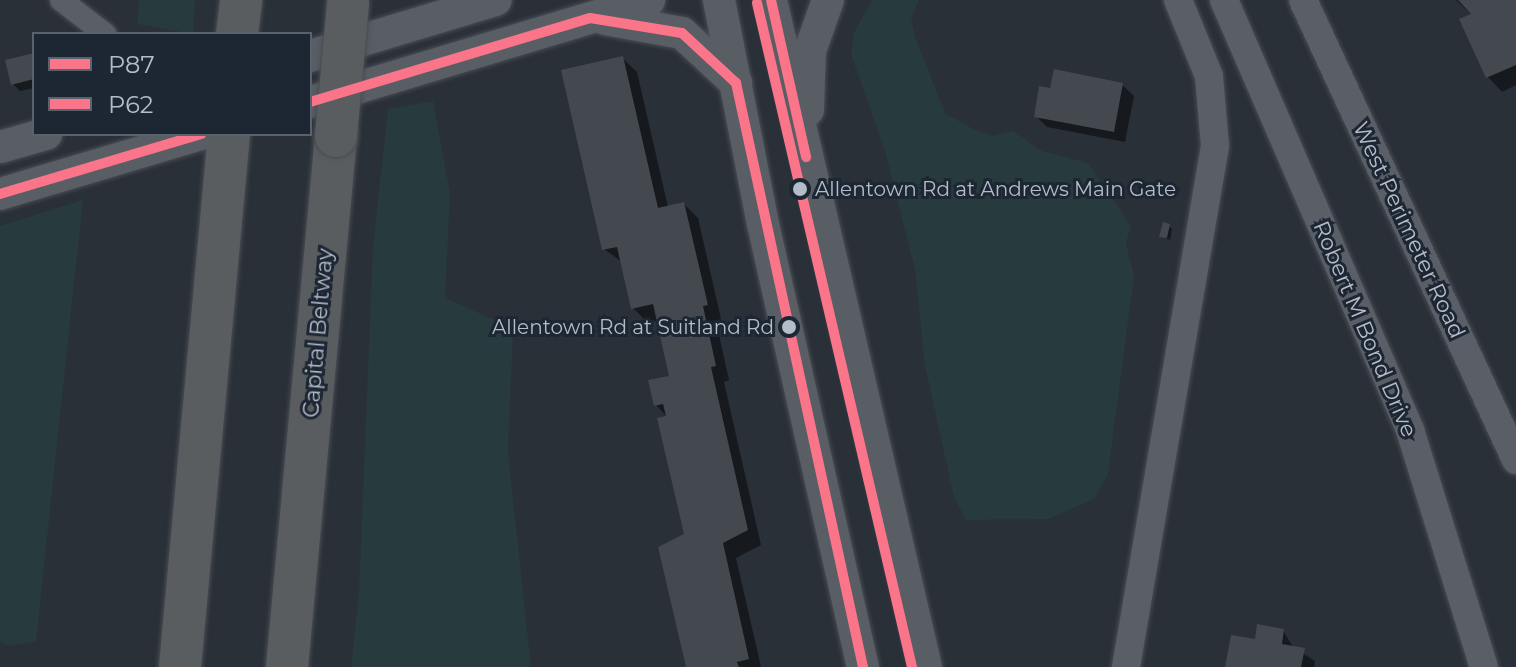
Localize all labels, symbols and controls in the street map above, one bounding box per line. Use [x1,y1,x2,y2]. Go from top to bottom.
legend [32,32,312,136]
text: P87 [108,50,155,79]
text: P62 [108,90,153,119]
street label: West Perimeter Road [1347,118,1471,342]
place label: Allentown Rd at Andrews Main Gate [815,177,1176,201]
marker: Allentown Rd at Andrews Main Gate [792,181,808,197]
street label: Robert M Bond Drive [1308,217,1422,441]
street label: Capital Beltway [297,247,339,419]
place label: Allentown Rd at Suitland Rd [492,315,774,339]
marker: Allentown Rd at Suitland Rd [781,319,797,335]

